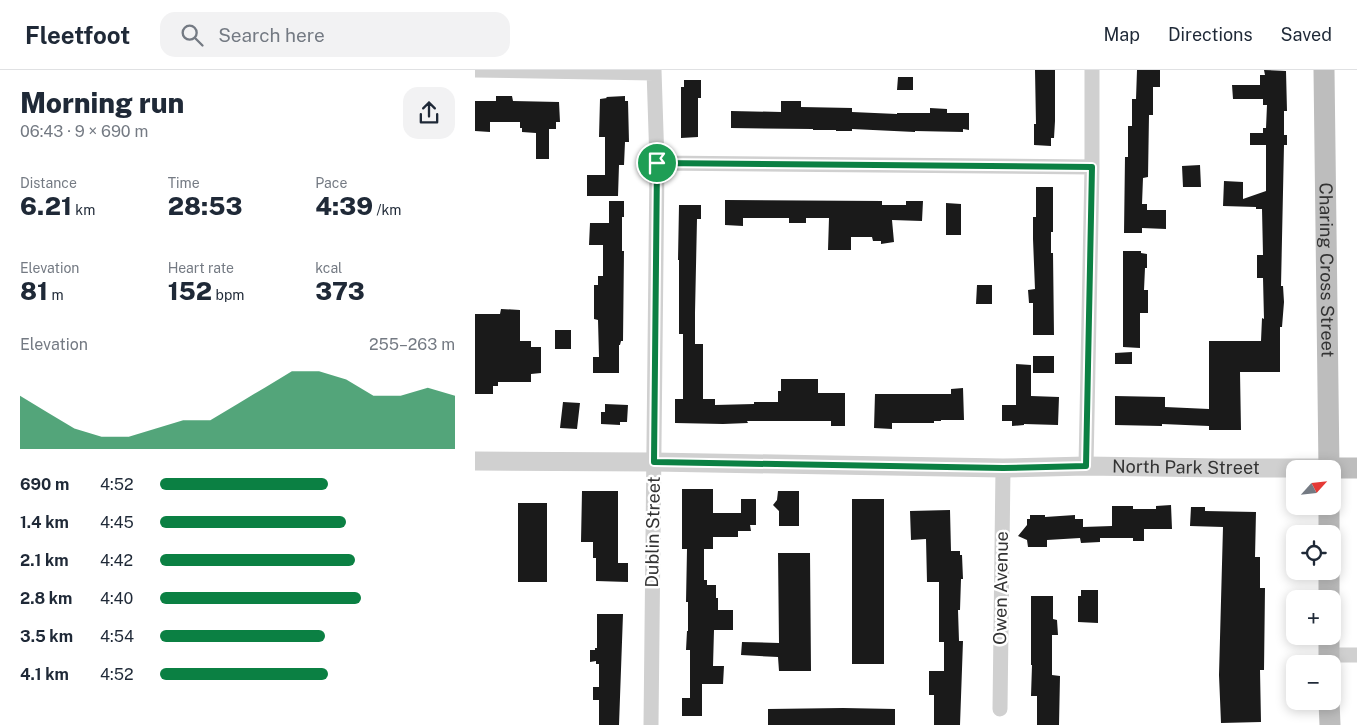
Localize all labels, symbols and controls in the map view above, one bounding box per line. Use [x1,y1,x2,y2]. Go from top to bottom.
search box [160,12,510,57]
text: Fleetfoot [25,21,130,49]
icon: search [178,21,206,49]
text: Search here [218,24,325,46]
text: Map [1103,24,1140,45]
text: Directions [1168,24,1253,45]
text: Saved [1281,24,1332,45]
text: Morning run [20,86,184,119]
button: share [403,87,455,139]
text: 06:43 · 9 × 690 m [20,122,148,141]
pin [636,142,678,184]
icon: arrive [643,149,671,177]
text: Distance [20,175,77,191]
text: Time [168,175,200,191]
text: Pace [315,175,347,191]
street label: Charing Cross Street [1315,182,1339,358]
text: 6.21 [20,191,72,221]
text: 28:53 [168,191,243,221]
text: 4:39 [315,191,373,221]
text: km [72,202,95,218]
text: /km [373,202,401,218]
text: Elevation [20,260,79,276]
text: Heart rate [168,260,234,276]
text: kcal [315,260,342,276]
text: 81 [20,276,48,306]
text: 152 [168,276,212,306]
text: 373 [315,276,365,306]
text: m [48,287,64,303]
text: bpm [212,287,244,303]
text: Elevation [20,335,88,354]
text: 255–263 m [369,335,455,354]
street label: North Park Street [1112,455,1260,478]
north arrow [1286,460,1341,515]
map controls [1286,460,1341,710]
text: 690 m [20,475,69,494]
text: 4:52 [100,475,133,494]
street label: Dublin Street [641,476,664,588]
text: 1.4 km [20,513,69,532]
text: 4:45 [100,513,134,532]
button: locate [1286,525,1341,580]
street label: Owen Avenue [989,531,1012,645]
text: 2.1 km [20,551,69,570]
text: 4:42 [100,551,133,570]
text: 2.8 km [20,589,72,608]
text: 4:40 [100,589,133,608]
button: + [1286,590,1341,645]
text: 3.5 km [20,627,73,646]
text: 4:54 [100,627,134,646]
button: − [1286,655,1341,710]
text: 4.1 km [20,665,69,684]
text: 4:52 [100,665,133,684]

